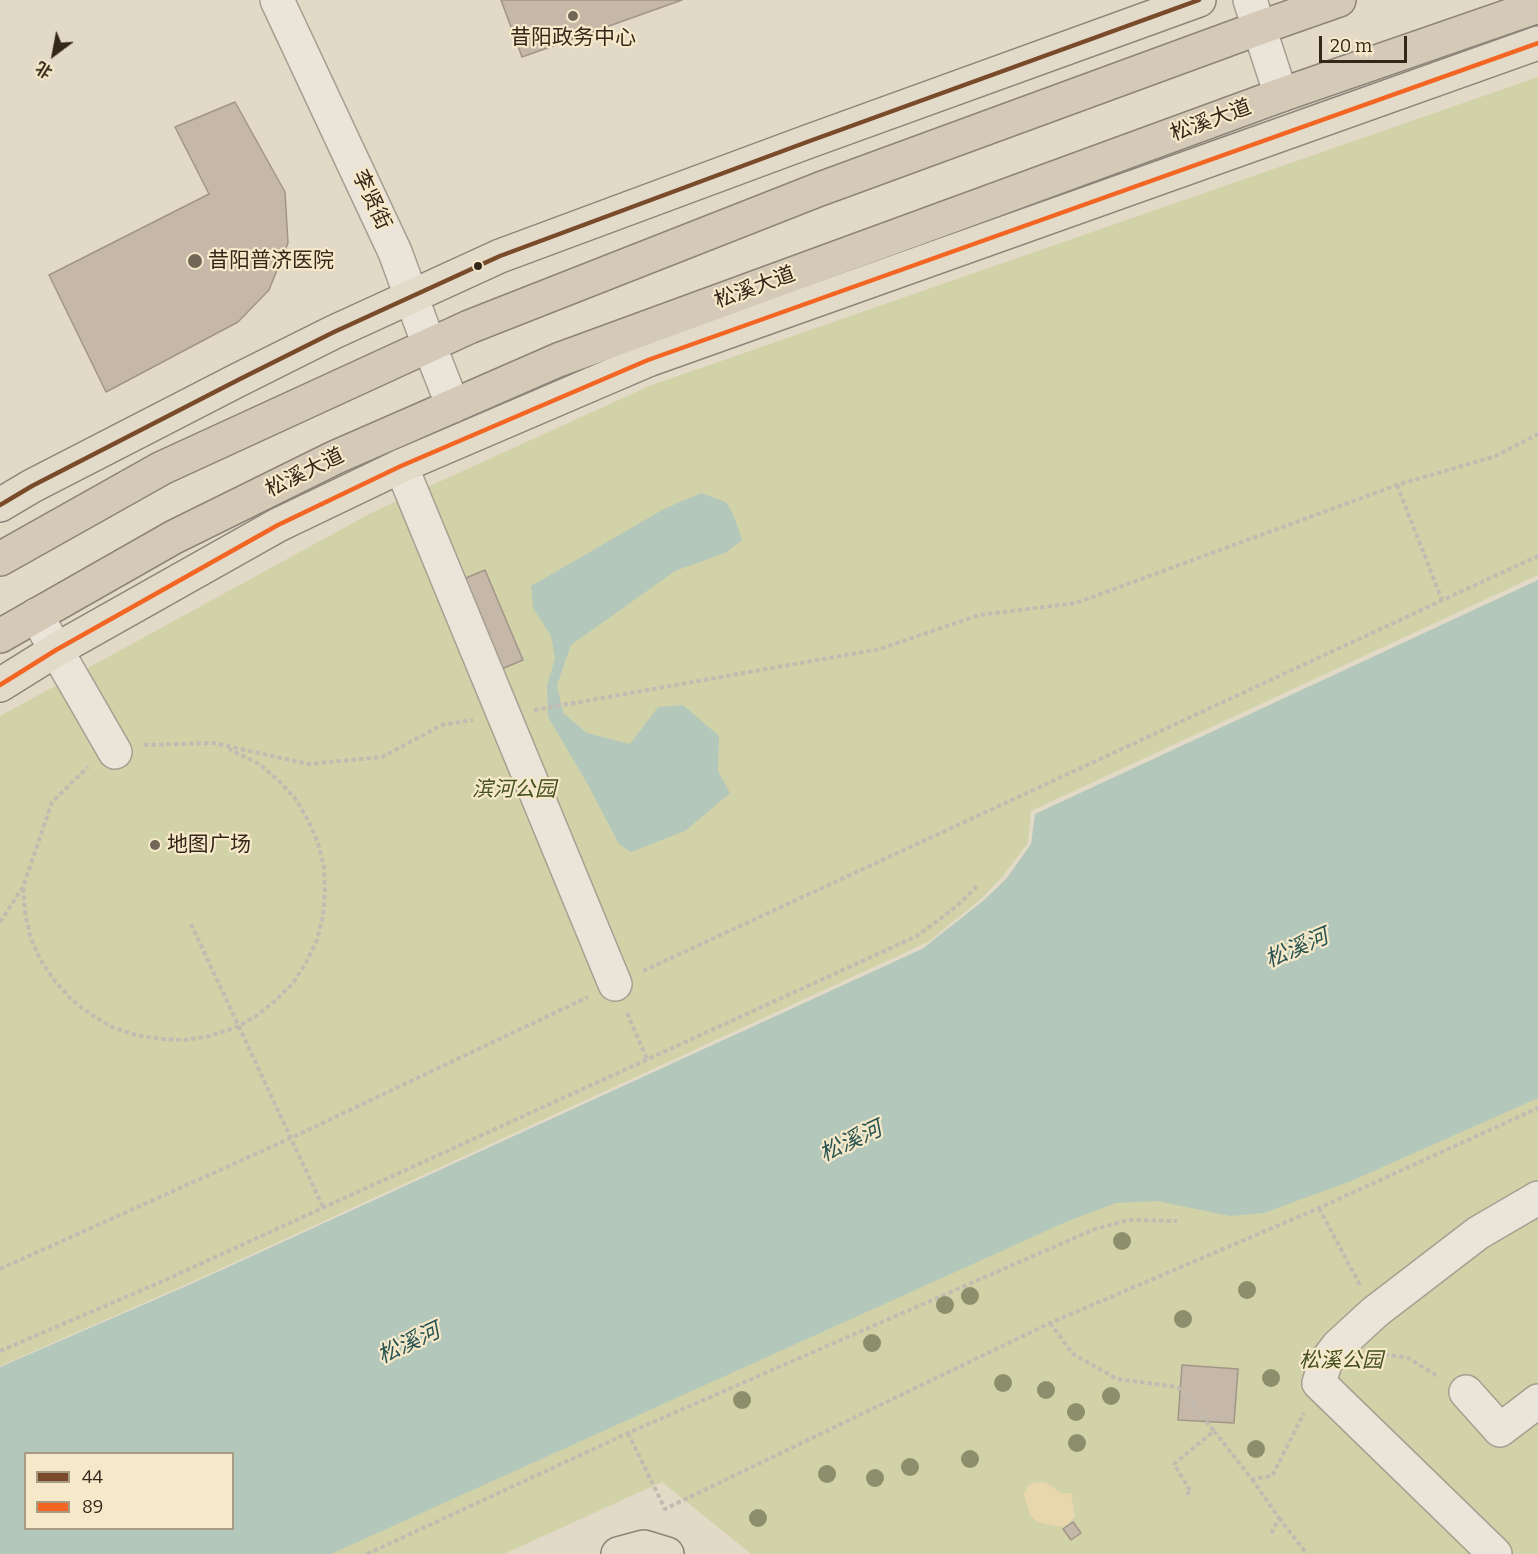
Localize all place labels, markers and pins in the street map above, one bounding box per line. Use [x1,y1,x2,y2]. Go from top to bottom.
marker: 昔阳政务中心 [566,9,580,23]
place label: 昔阳政务中心 [510,25,636,51]
place label: 昔阳普济医院 [208,248,334,274]
marker: 昔阳普济医院 [186,252,204,270]
unlabelled marker [472,260,484,272]
place label: 地图广场 [167,832,251,858]
marker: 地图广场 [148,838,162,852]

